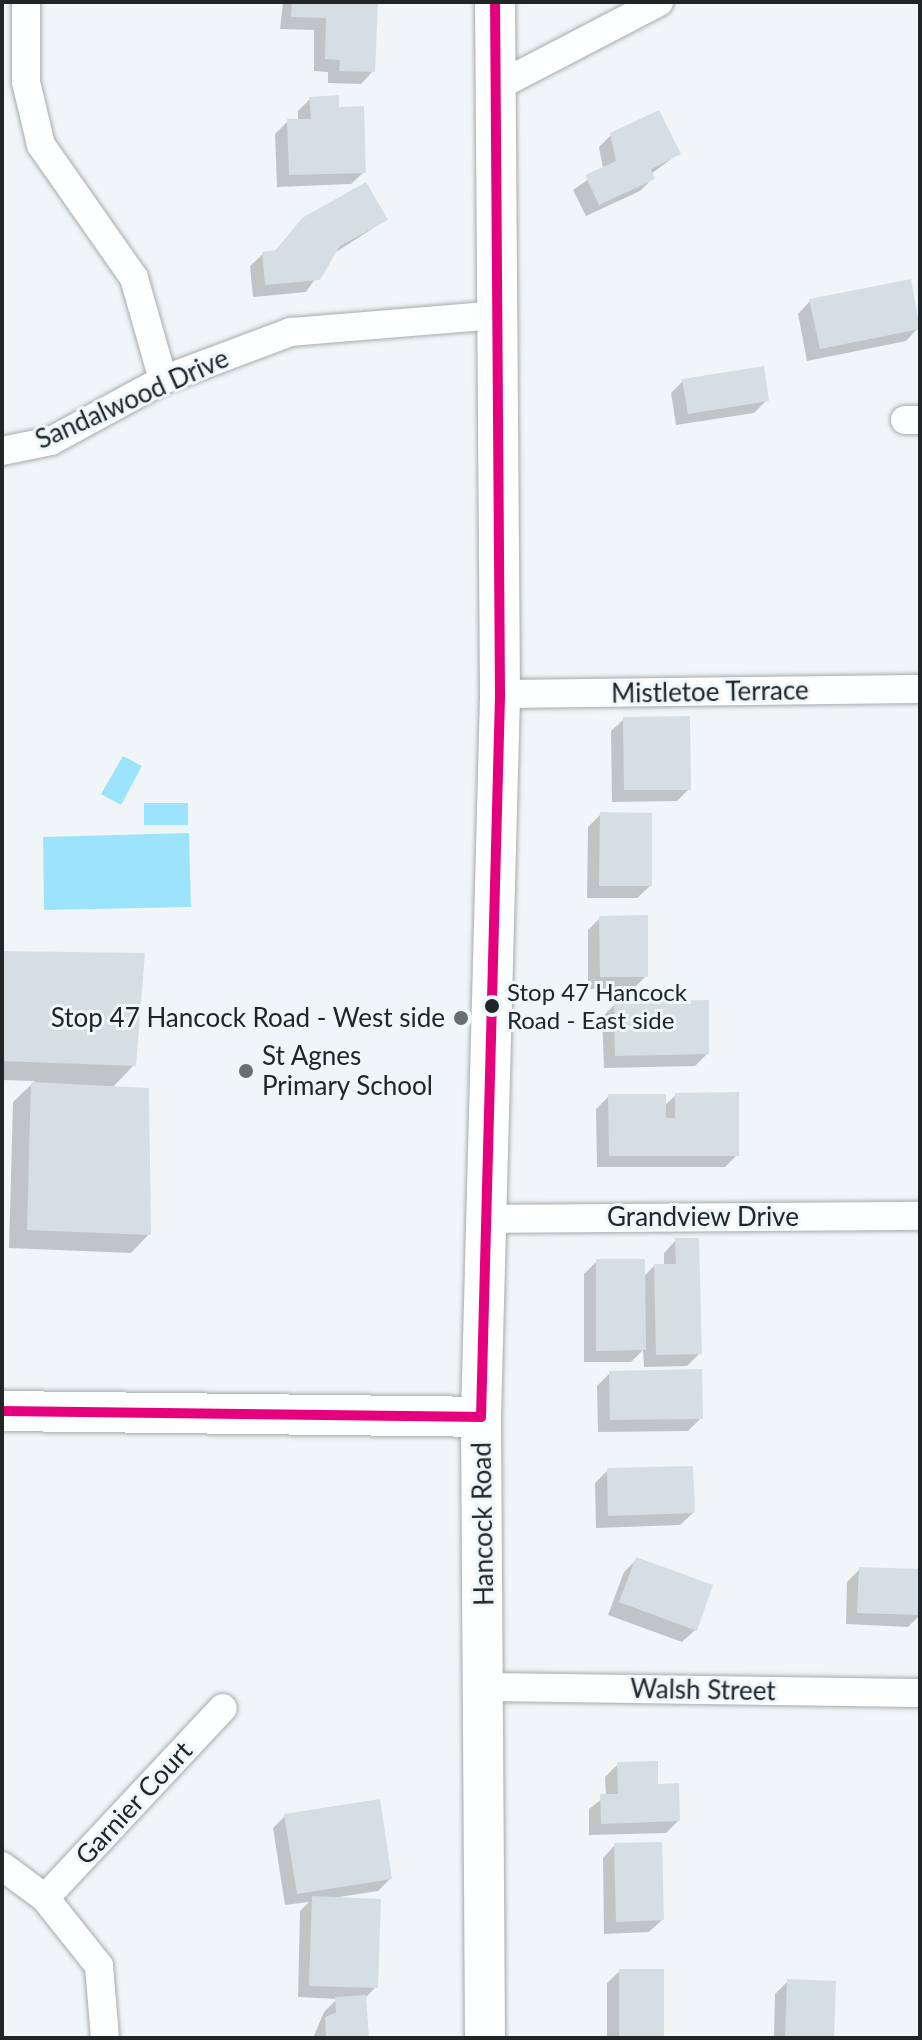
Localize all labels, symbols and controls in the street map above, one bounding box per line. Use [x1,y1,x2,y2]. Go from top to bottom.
street label: Sandalwood Drive [31,342,233,456]
street label: Mistletoe Terrace [611,675,809,709]
place label: Stop 47 Hancock Road - East side [507,978,687,1034]
marker: Stop 47 Hancock Road - East side [484,998,500,1014]
place label: Stop 47 Hancock Road - West side [51,1002,445,1034]
marker: Stop 47 Hancock Road - West side [452,1009,470,1027]
place label: St Agnes Primary School [262,1040,433,1102]
marker: St Agnes Primary School [237,1062,255,1080]
street label: Grandview Drive [607,1201,799,1233]
street label: Hancock Road [466,1442,500,1606]
street label: Walsh Street [630,1673,776,1707]
street label: Garnier Court [69,1735,199,1871]

